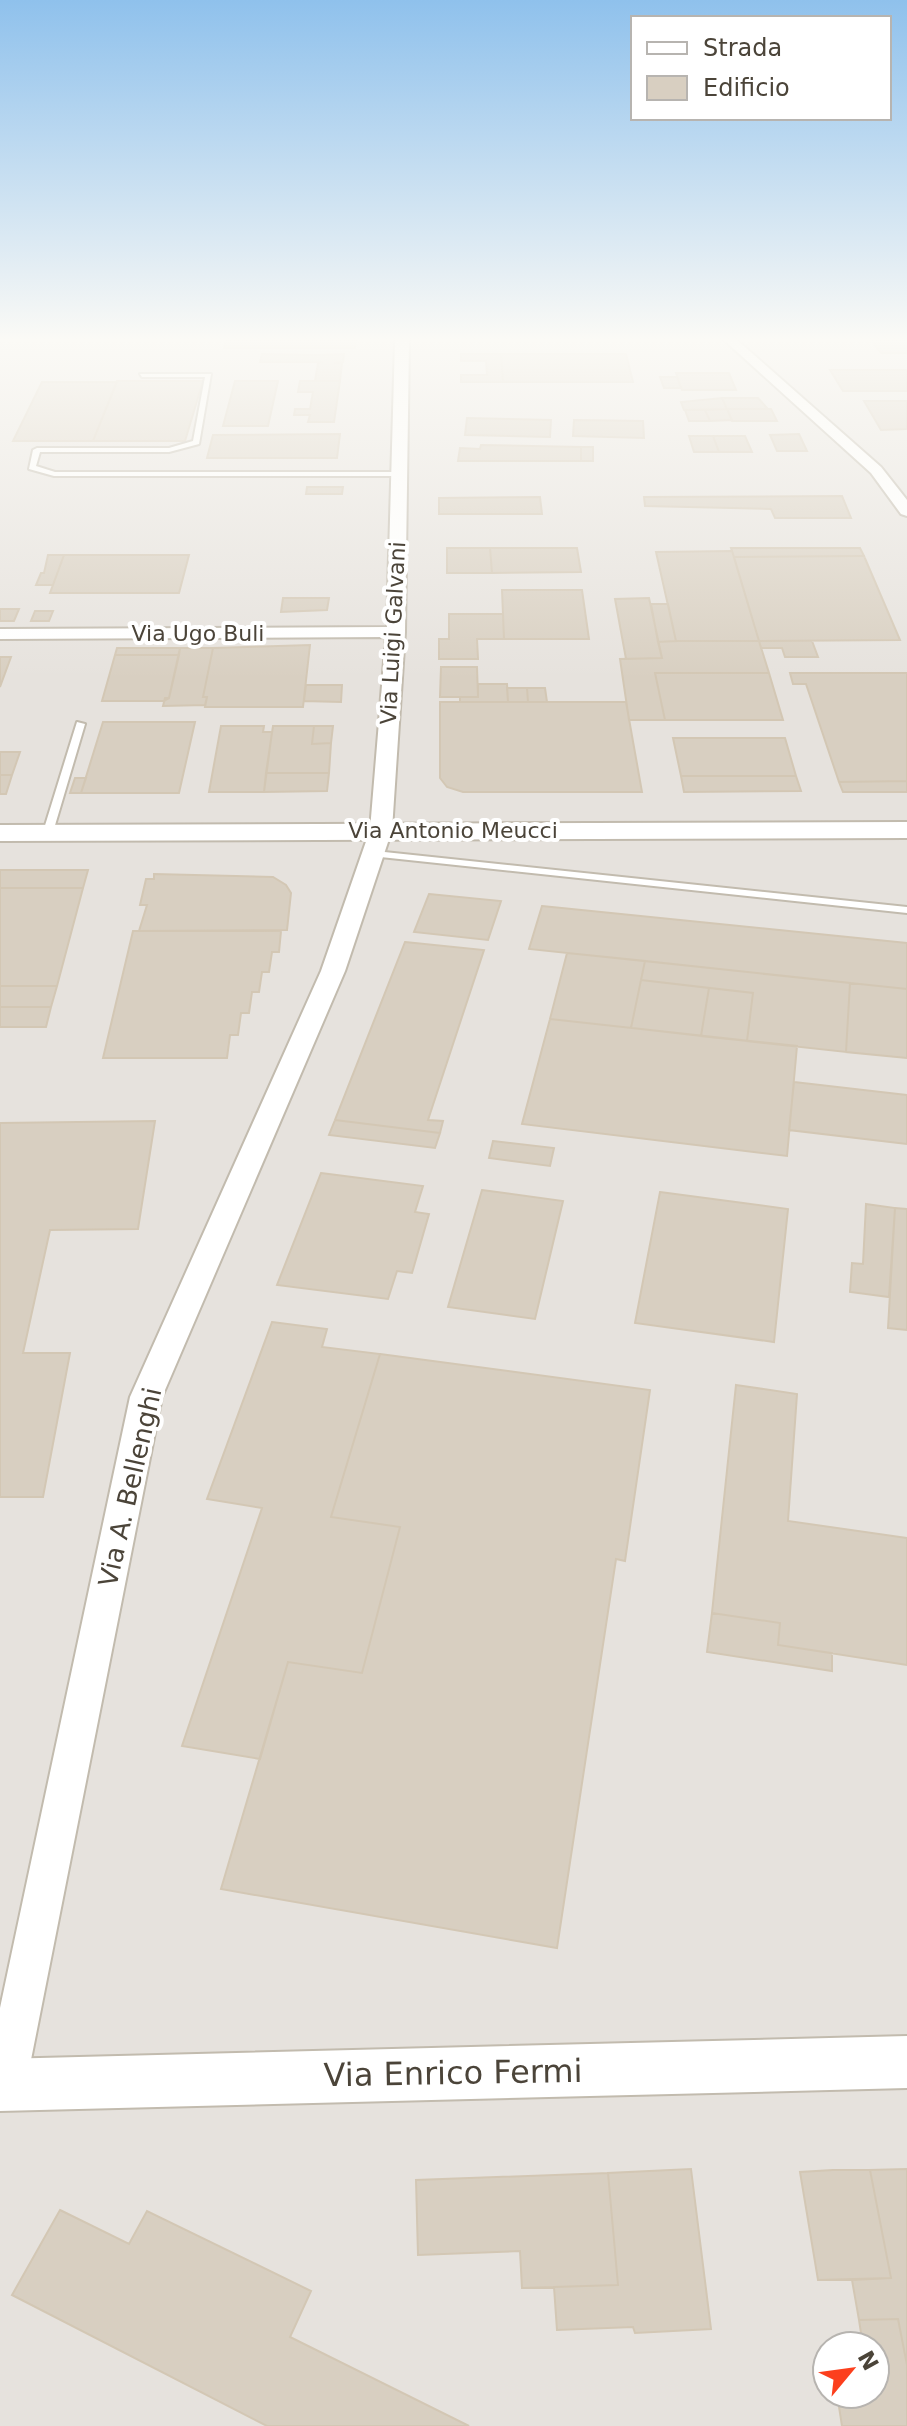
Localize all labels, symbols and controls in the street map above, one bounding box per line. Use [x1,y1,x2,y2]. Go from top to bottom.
legend [631,16,891,120]
text: Strada [703,34,782,62]
text: Edificio [703,74,790,102]
street label: Via Luigi Galvani [376,541,410,725]
street label: Via Ugo Buli [132,621,264,646]
street label: Via Antonio Meucci [348,818,558,843]
street label: Via A. Bellenghi [92,1384,168,1590]
street label: Via Enrico Fermi [323,2052,583,2094]
north arrow [811,2330,891,2410]
text: N [853,2346,883,2375]

